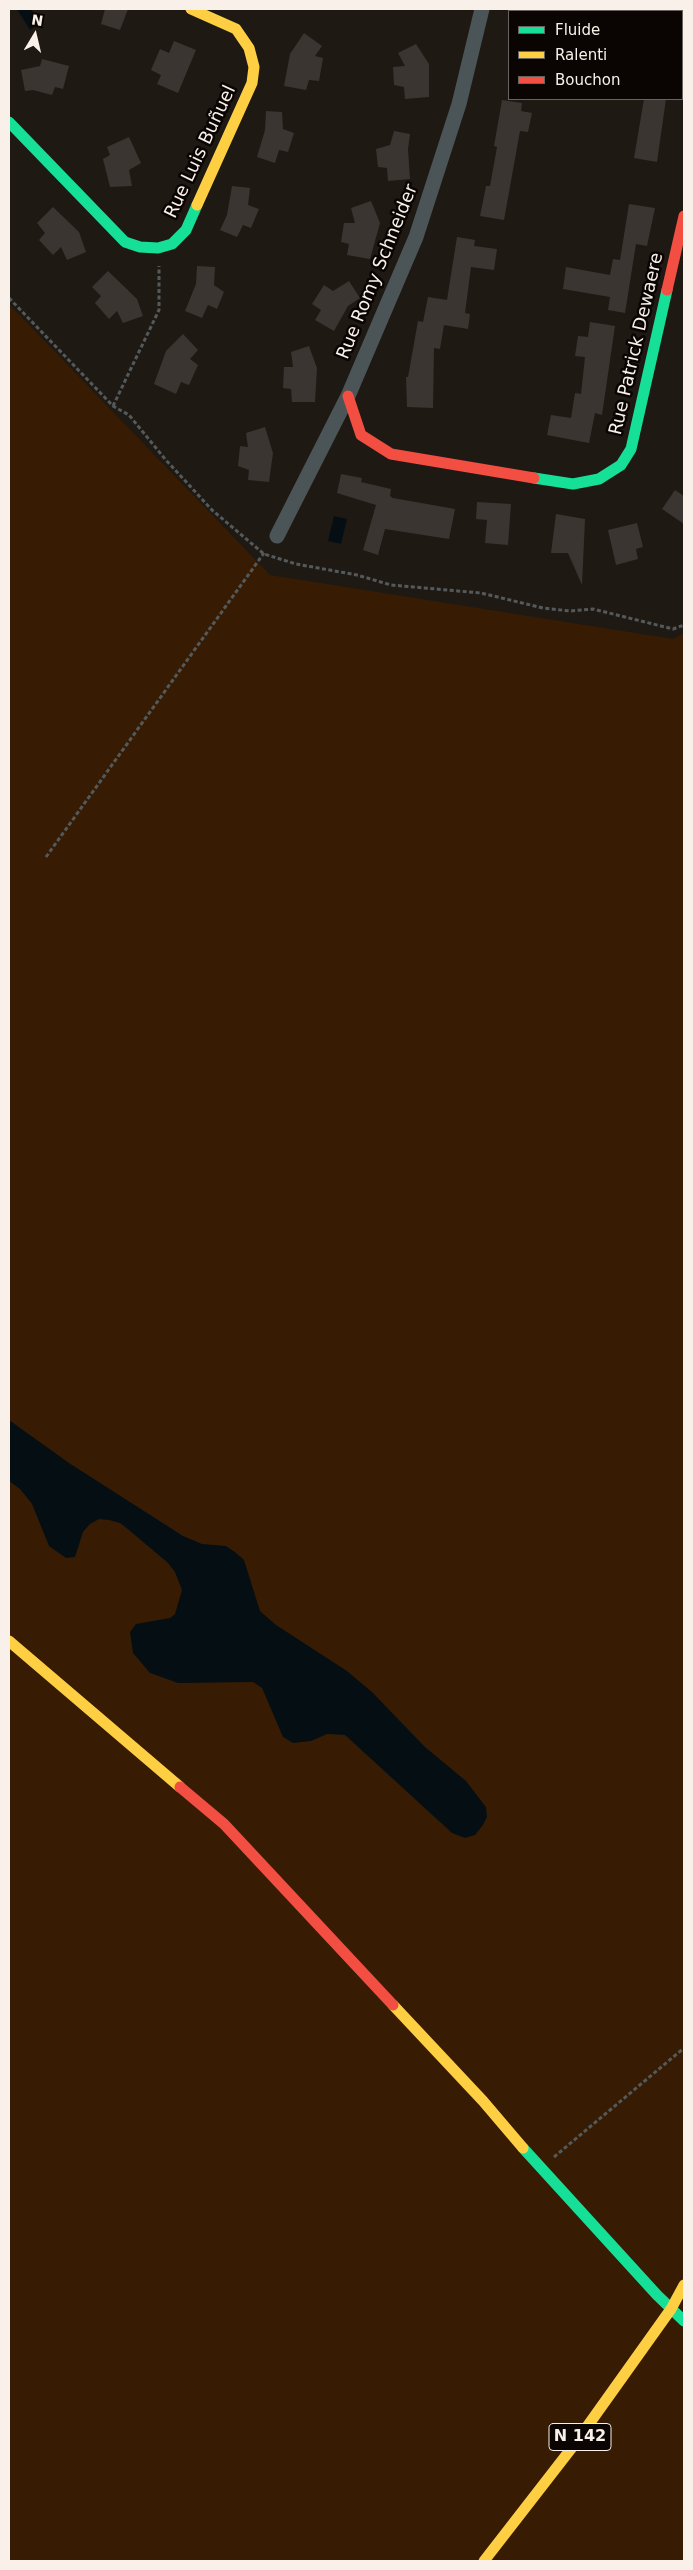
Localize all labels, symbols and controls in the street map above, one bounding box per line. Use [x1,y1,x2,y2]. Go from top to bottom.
north arrow [10,10,60,60]
legend [508,10,683,100]
text: N [30,11,44,29]
text: Fluide [555,21,600,39]
text: Ralenti [555,46,607,64]
text: Bouchon [555,71,620,89]
street label: Rue Luis Buñuel [161,82,241,222]
street label: Rue Romy Schneider [333,181,423,363]
street label: Rue Patrick Dewaere [606,251,668,437]
road number: N 142 [549,2424,611,2450]

